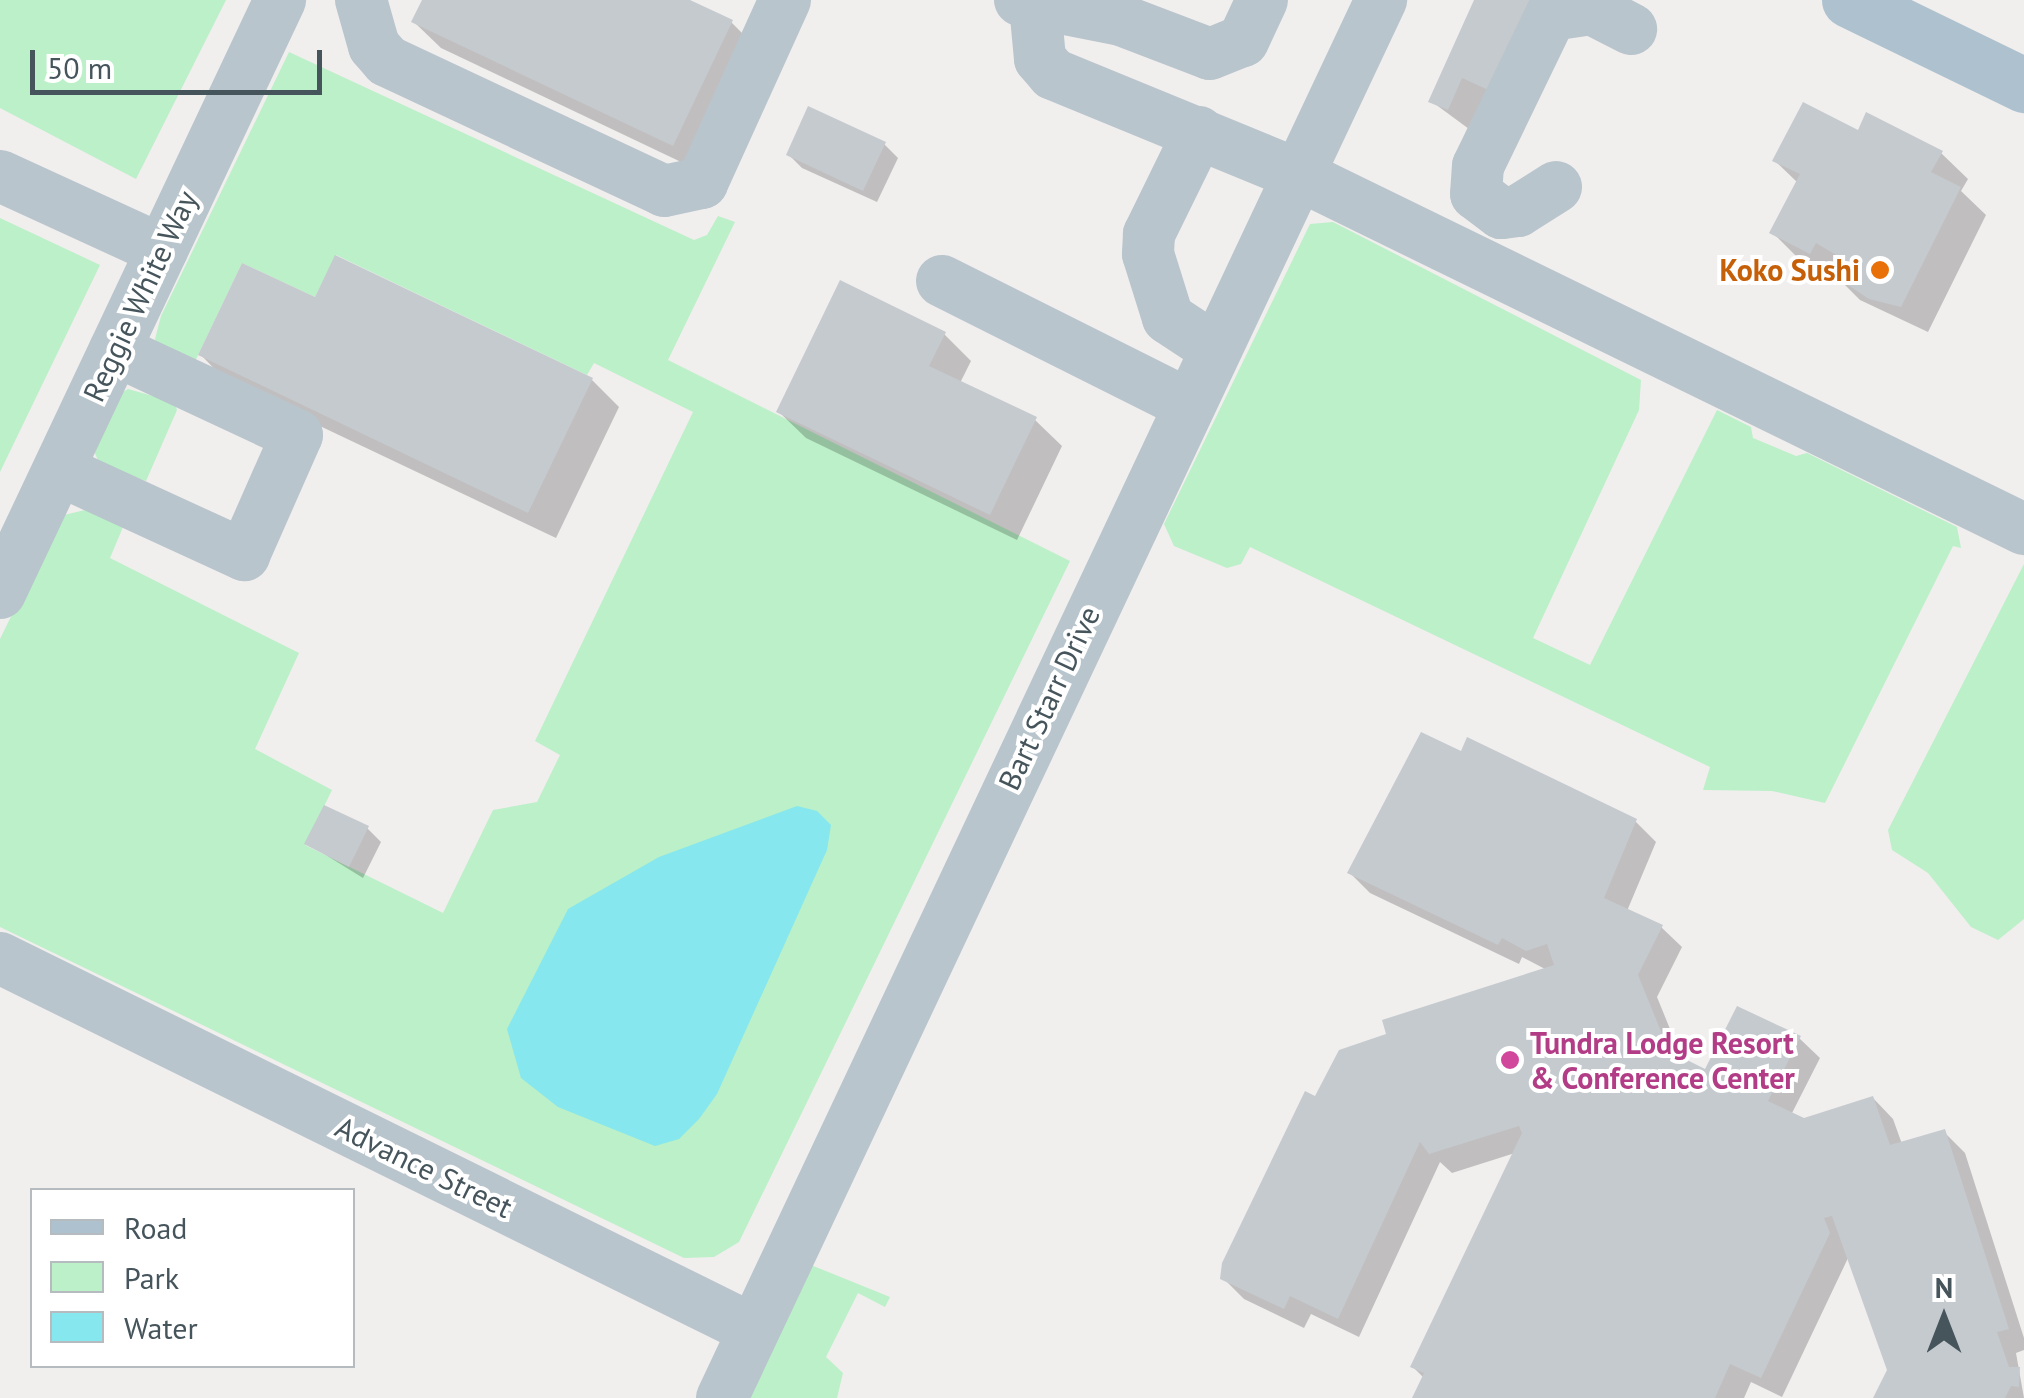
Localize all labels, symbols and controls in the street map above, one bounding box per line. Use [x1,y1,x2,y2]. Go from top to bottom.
scale bar [35,30,328,92]
text: 50 m [47,48,112,87]
street label: Reggie White Way [75,184,205,408]
place label: Koko Sushi [1720,252,1860,288]
marker: Koko Sushi [1869,259,1891,281]
street label: Bart Starr Drive [991,601,1107,795]
place label: Tundra Lodge Resort & Conference Center [1530,1025,1796,1096]
marker: Tundra Lodge Resort & Conference Center [1499,1049,1521,1071]
street label: Advance Street [330,1109,518,1225]
legend [30,1188,355,1368]
text: Road [124,1208,188,1247]
text: Park [124,1258,179,1297]
north arrow [1894,1268,1994,1368]
text: N [1935,1269,1953,1306]
text: Water [124,1308,198,1347]

